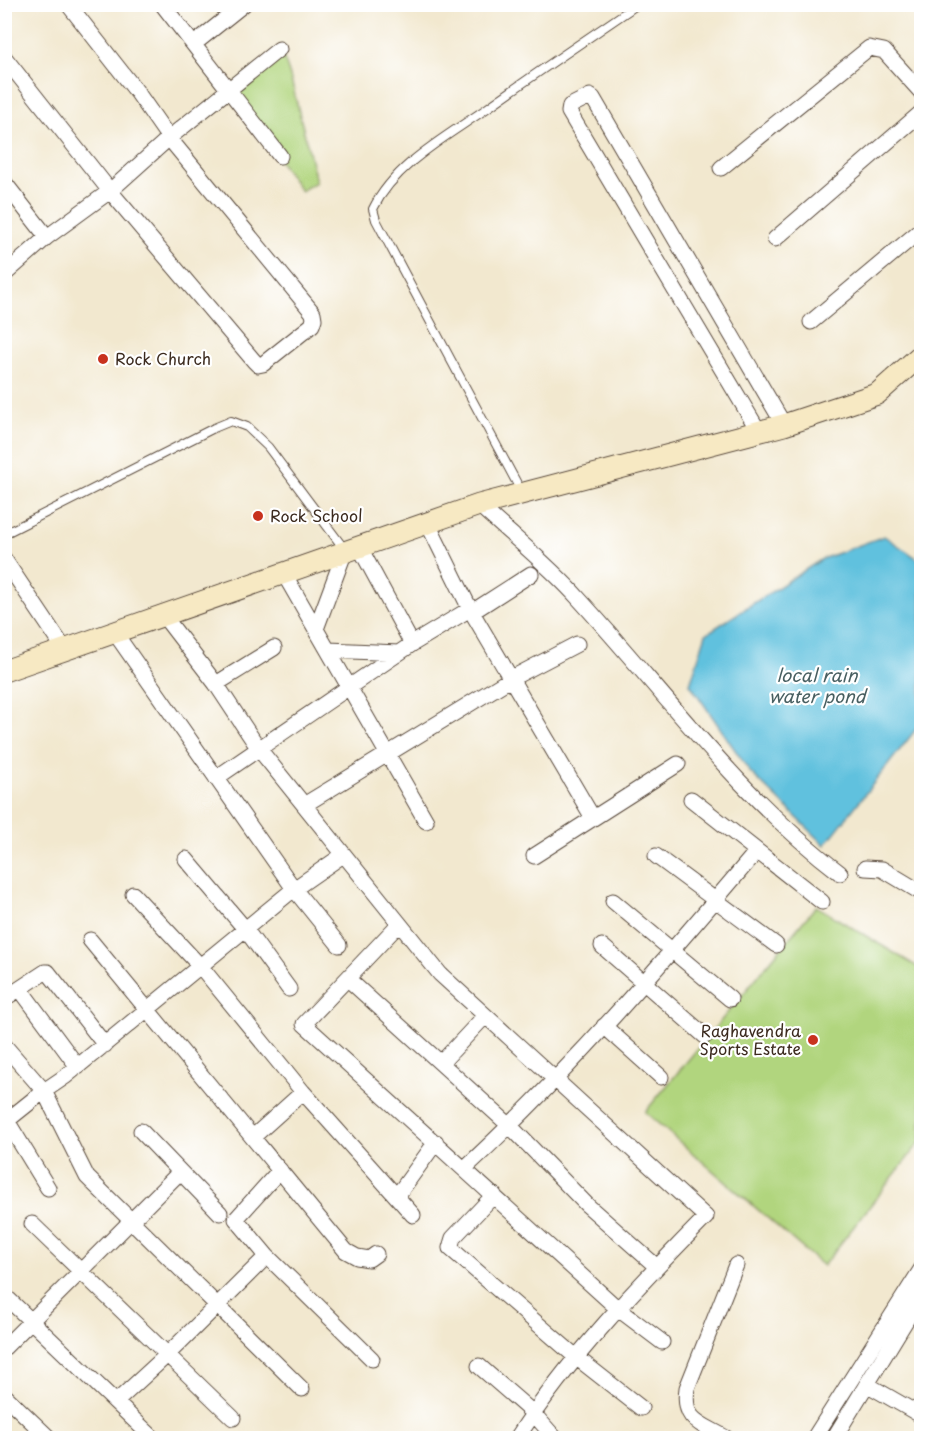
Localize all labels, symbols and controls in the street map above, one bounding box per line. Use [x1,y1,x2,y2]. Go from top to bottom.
place label: Rock Church [115,346,211,370]
marker: Rock Church [96,352,110,366]
place label: Rock School [270,503,363,527]
marker: Rock School [251,509,265,523]
water label: local rain water pond [769,661,869,709]
place label: Raghavendra Sports Estate [699,1018,801,1060]
marker: Raghavendra Sports Estate [806,1033,820,1047]

